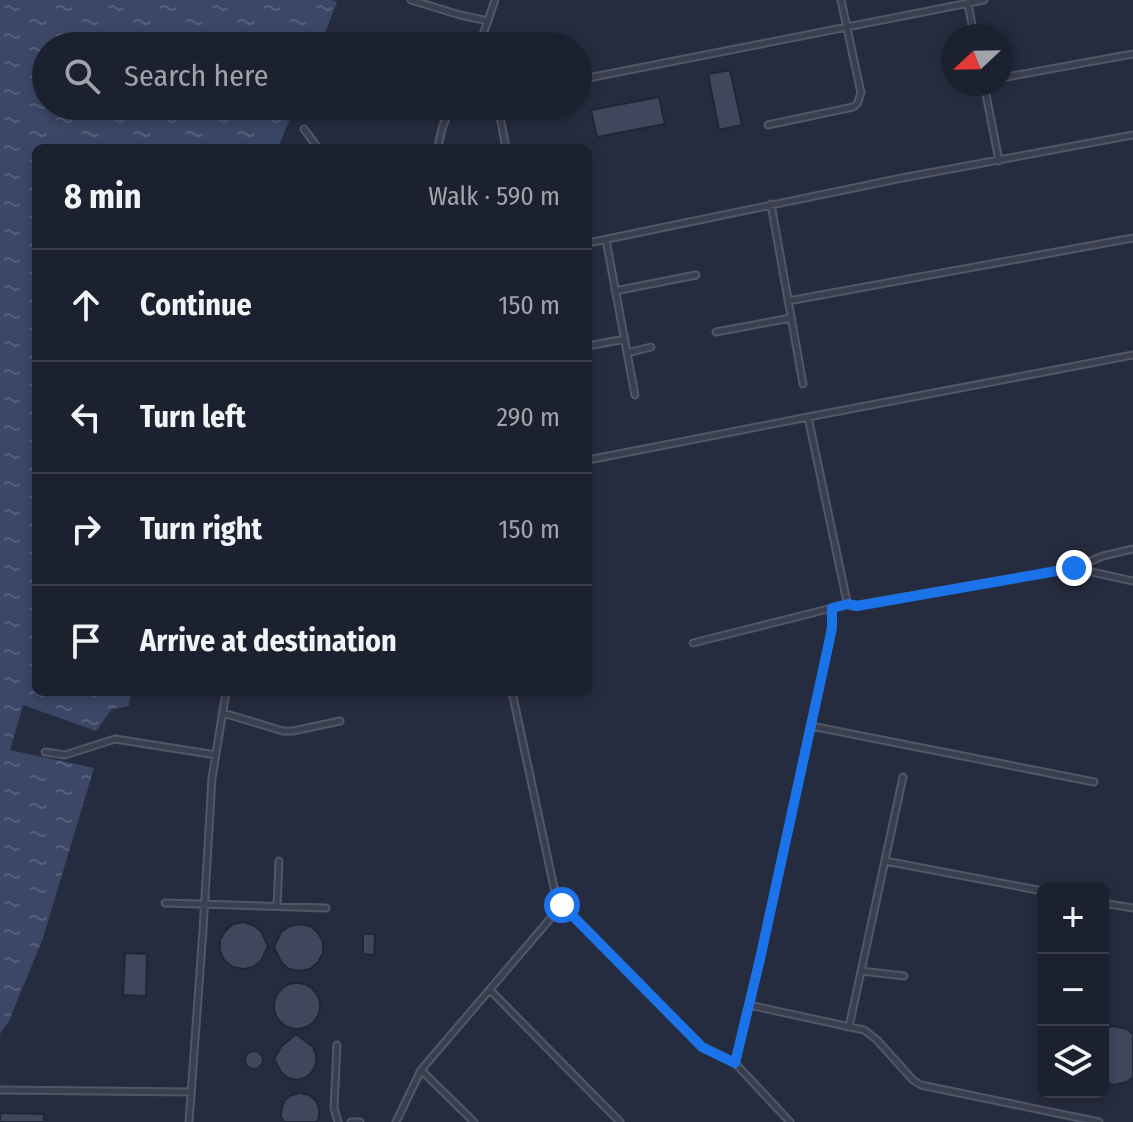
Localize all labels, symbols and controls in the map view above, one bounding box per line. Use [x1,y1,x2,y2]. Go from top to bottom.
north arrow [941,24,1013,96]
search box [32,32,592,120]
icon: search [60,54,104,98]
text: Search here [124,58,269,94]
text: 8 min [64,176,142,217]
text: Walk · 590 m [428,181,560,212]
icon: ahead [64,283,108,327]
text: Continue [140,287,252,323]
text: 150 m [498,290,560,321]
icon: left [64,395,108,439]
text: Turn left [140,399,246,435]
text: 290 m [496,402,560,433]
icon: right [64,507,108,551]
text: Turn right [140,511,262,547]
text: 150 m [498,514,560,545]
route end [1056,550,1092,586]
icon: arrive [64,619,108,663]
text: Arrive at destination [140,623,397,659]
map controls [1037,882,1109,1098]
button: + [1037,882,1109,954]
route start [544,887,580,923]
button: − [1037,954,1109,1026]
button: layers [1037,1026,1109,1098]

